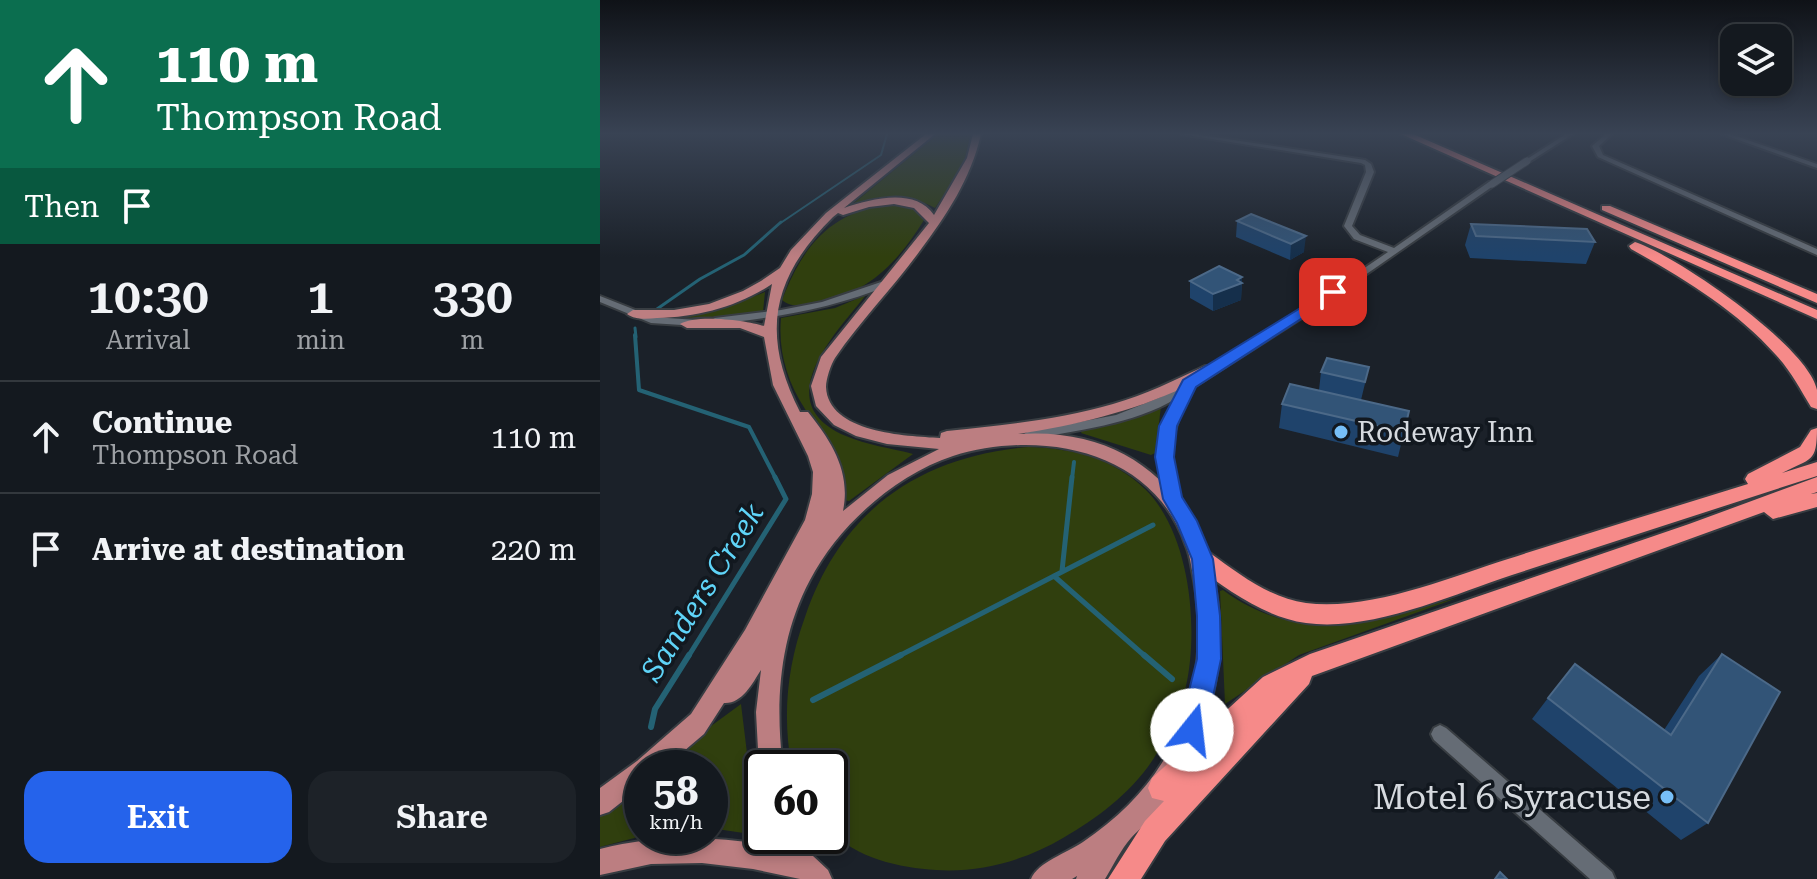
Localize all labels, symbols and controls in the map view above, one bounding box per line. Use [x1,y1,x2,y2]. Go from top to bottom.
map controls [1720,24,1792,96]
button: layers [1720,24,1792,96]
text: 110 m [156,30,318,96]
icon: ahead [24,32,128,136]
text: Thompson Road [156,97,442,139]
icon: arrive [115,184,159,228]
text: Then [24,189,99,224]
pin [1299,258,1367,326]
text: 10:30 [87,269,209,325]
text: 1 [307,269,334,325]
text: 330 [432,269,513,325]
icon: arrive [1311,270,1355,314]
text: Arrival [106,325,190,355]
text: min [296,325,345,355]
text: m [461,325,484,355]
text: Continue [92,405,232,440]
icon: ahead [24,415,68,459]
place label: Rodeway Inn [1357,416,1534,449]
text: 110 m [491,420,576,455]
marker: Rodeway Inn [1332,423,1350,441]
text: Thompson Road [92,440,298,470]
water label: Sanders Creek [633,496,771,688]
icon: arrive [24,527,68,571]
text: Arrive at destination [92,532,405,567]
text: 220 m [491,532,576,567]
position arrow [1150,688,1234,772]
speed limit sign: 60 [744,750,848,854]
text: 58 [654,768,698,815]
button: Exit [24,771,292,863]
button: Share [308,771,576,863]
place label: Motel 6 Syracuse [1373,777,1651,817]
marker: Motel 6 Syracuse [1658,788,1676,806]
text: km/h [649,810,703,834]

